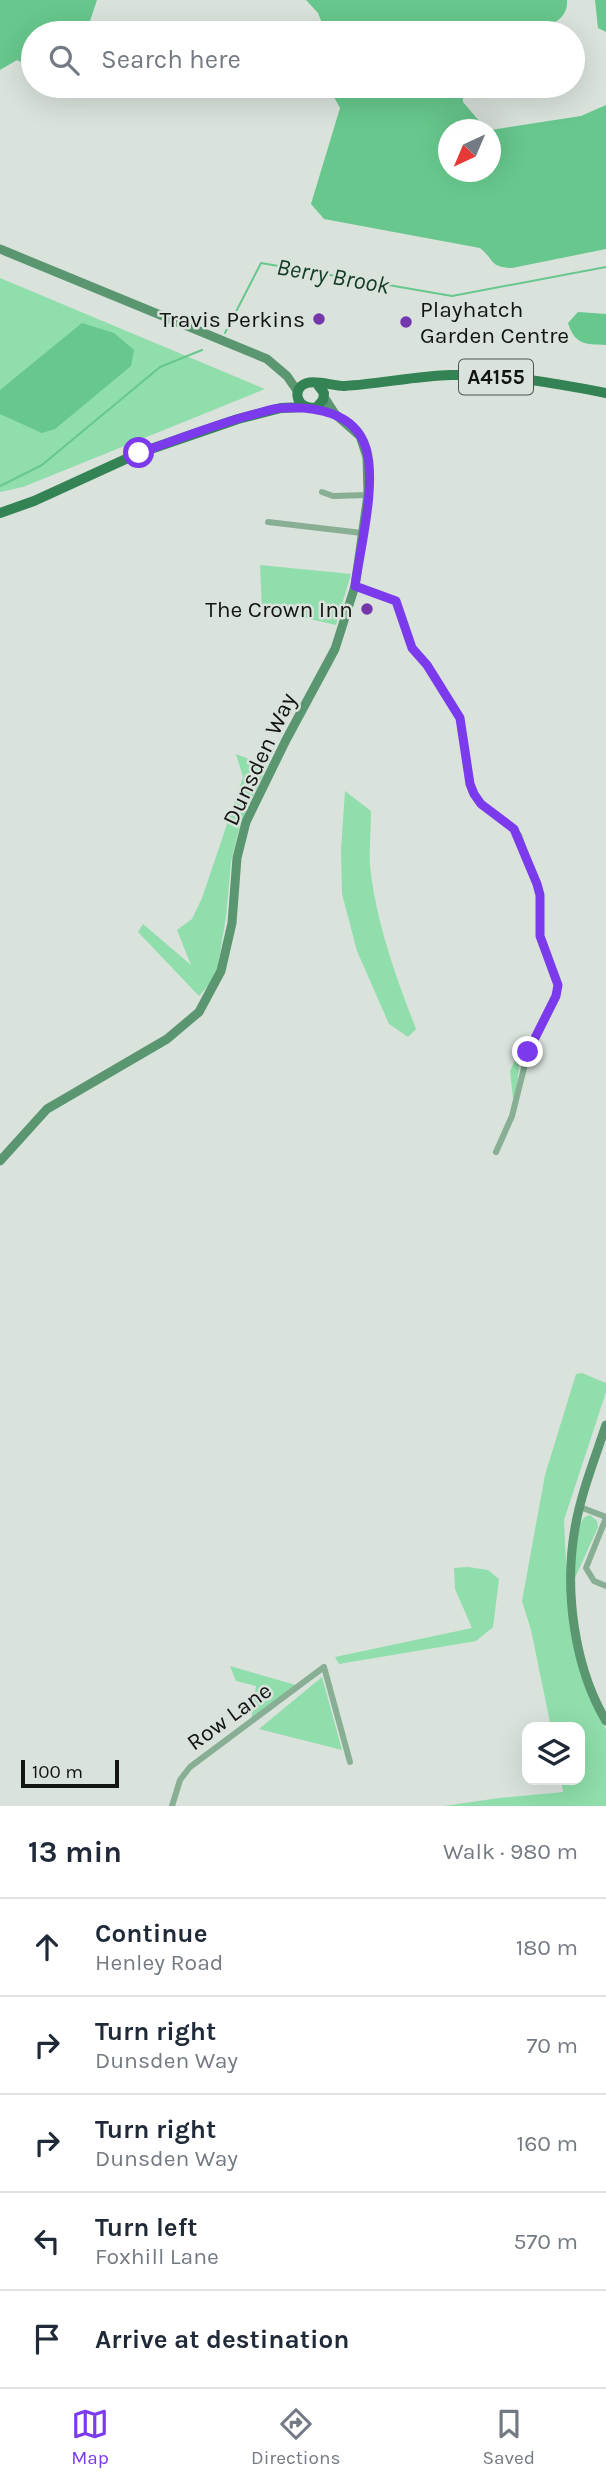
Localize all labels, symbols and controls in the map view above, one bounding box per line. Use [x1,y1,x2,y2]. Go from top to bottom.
search box [21,21,585,98]
icon: search [45,41,83,79]
text: Search here [101,44,241,75]
north arrow [438,119,501,182]
water label: Berry Brook [274,252,392,300]
place label: Playhatch Garden Centre [420,296,569,349]
place label: Travis Perkins [160,306,305,333]
marker: Travis Perkins [311,311,327,327]
marker: Playhatch Garden Centre [398,314,414,330]
road number: A4155 [459,360,533,394]
route start [123,437,154,468]
place label: The Crown Inn [205,596,353,623]
marker: The Crown Inn [359,601,375,617]
street label: Dunsden Way [217,688,302,830]
route end [512,1036,543,1067]
street label: Row Lane [182,1677,277,1756]
map controls [522,1722,585,1785]
button: layers [522,1722,585,1785]
scale bar [21,1757,119,1789]
text: 100 m [32,1761,83,1783]
text: 13 min [28,1834,122,1870]
text: Walk · 980 m [443,1838,578,1865]
text: Continue [95,1918,207,1949]
icon: ahead [28,1928,66,1966]
text: 180 m [516,1934,578,1961]
text: Henley Road [95,1949,223,1976]
text: Turn right [95,2016,216,2047]
icon: right [28,2026,66,2064]
text: 70 m [527,2032,578,2059]
text: Dunsden Way [95,2047,238,2074]
text: Turn right [95,2114,216,2145]
icon: right [28,2124,66,2162]
text: 160 m [517,2130,578,2157]
text: Dunsden Way [95,2145,238,2172]
text: Turn left [95,2212,197,2243]
icon: left [28,2222,66,2260]
text: 570 m [514,2228,578,2255]
text: Foxhill Lane [95,2243,219,2270]
icon: arrive [28,2320,66,2358]
text: Arrive at destination [95,2324,349,2355]
tab: Map [71,2405,109,2469]
tab: Directions [251,2405,340,2469]
tab: Saved [482,2405,535,2469]

